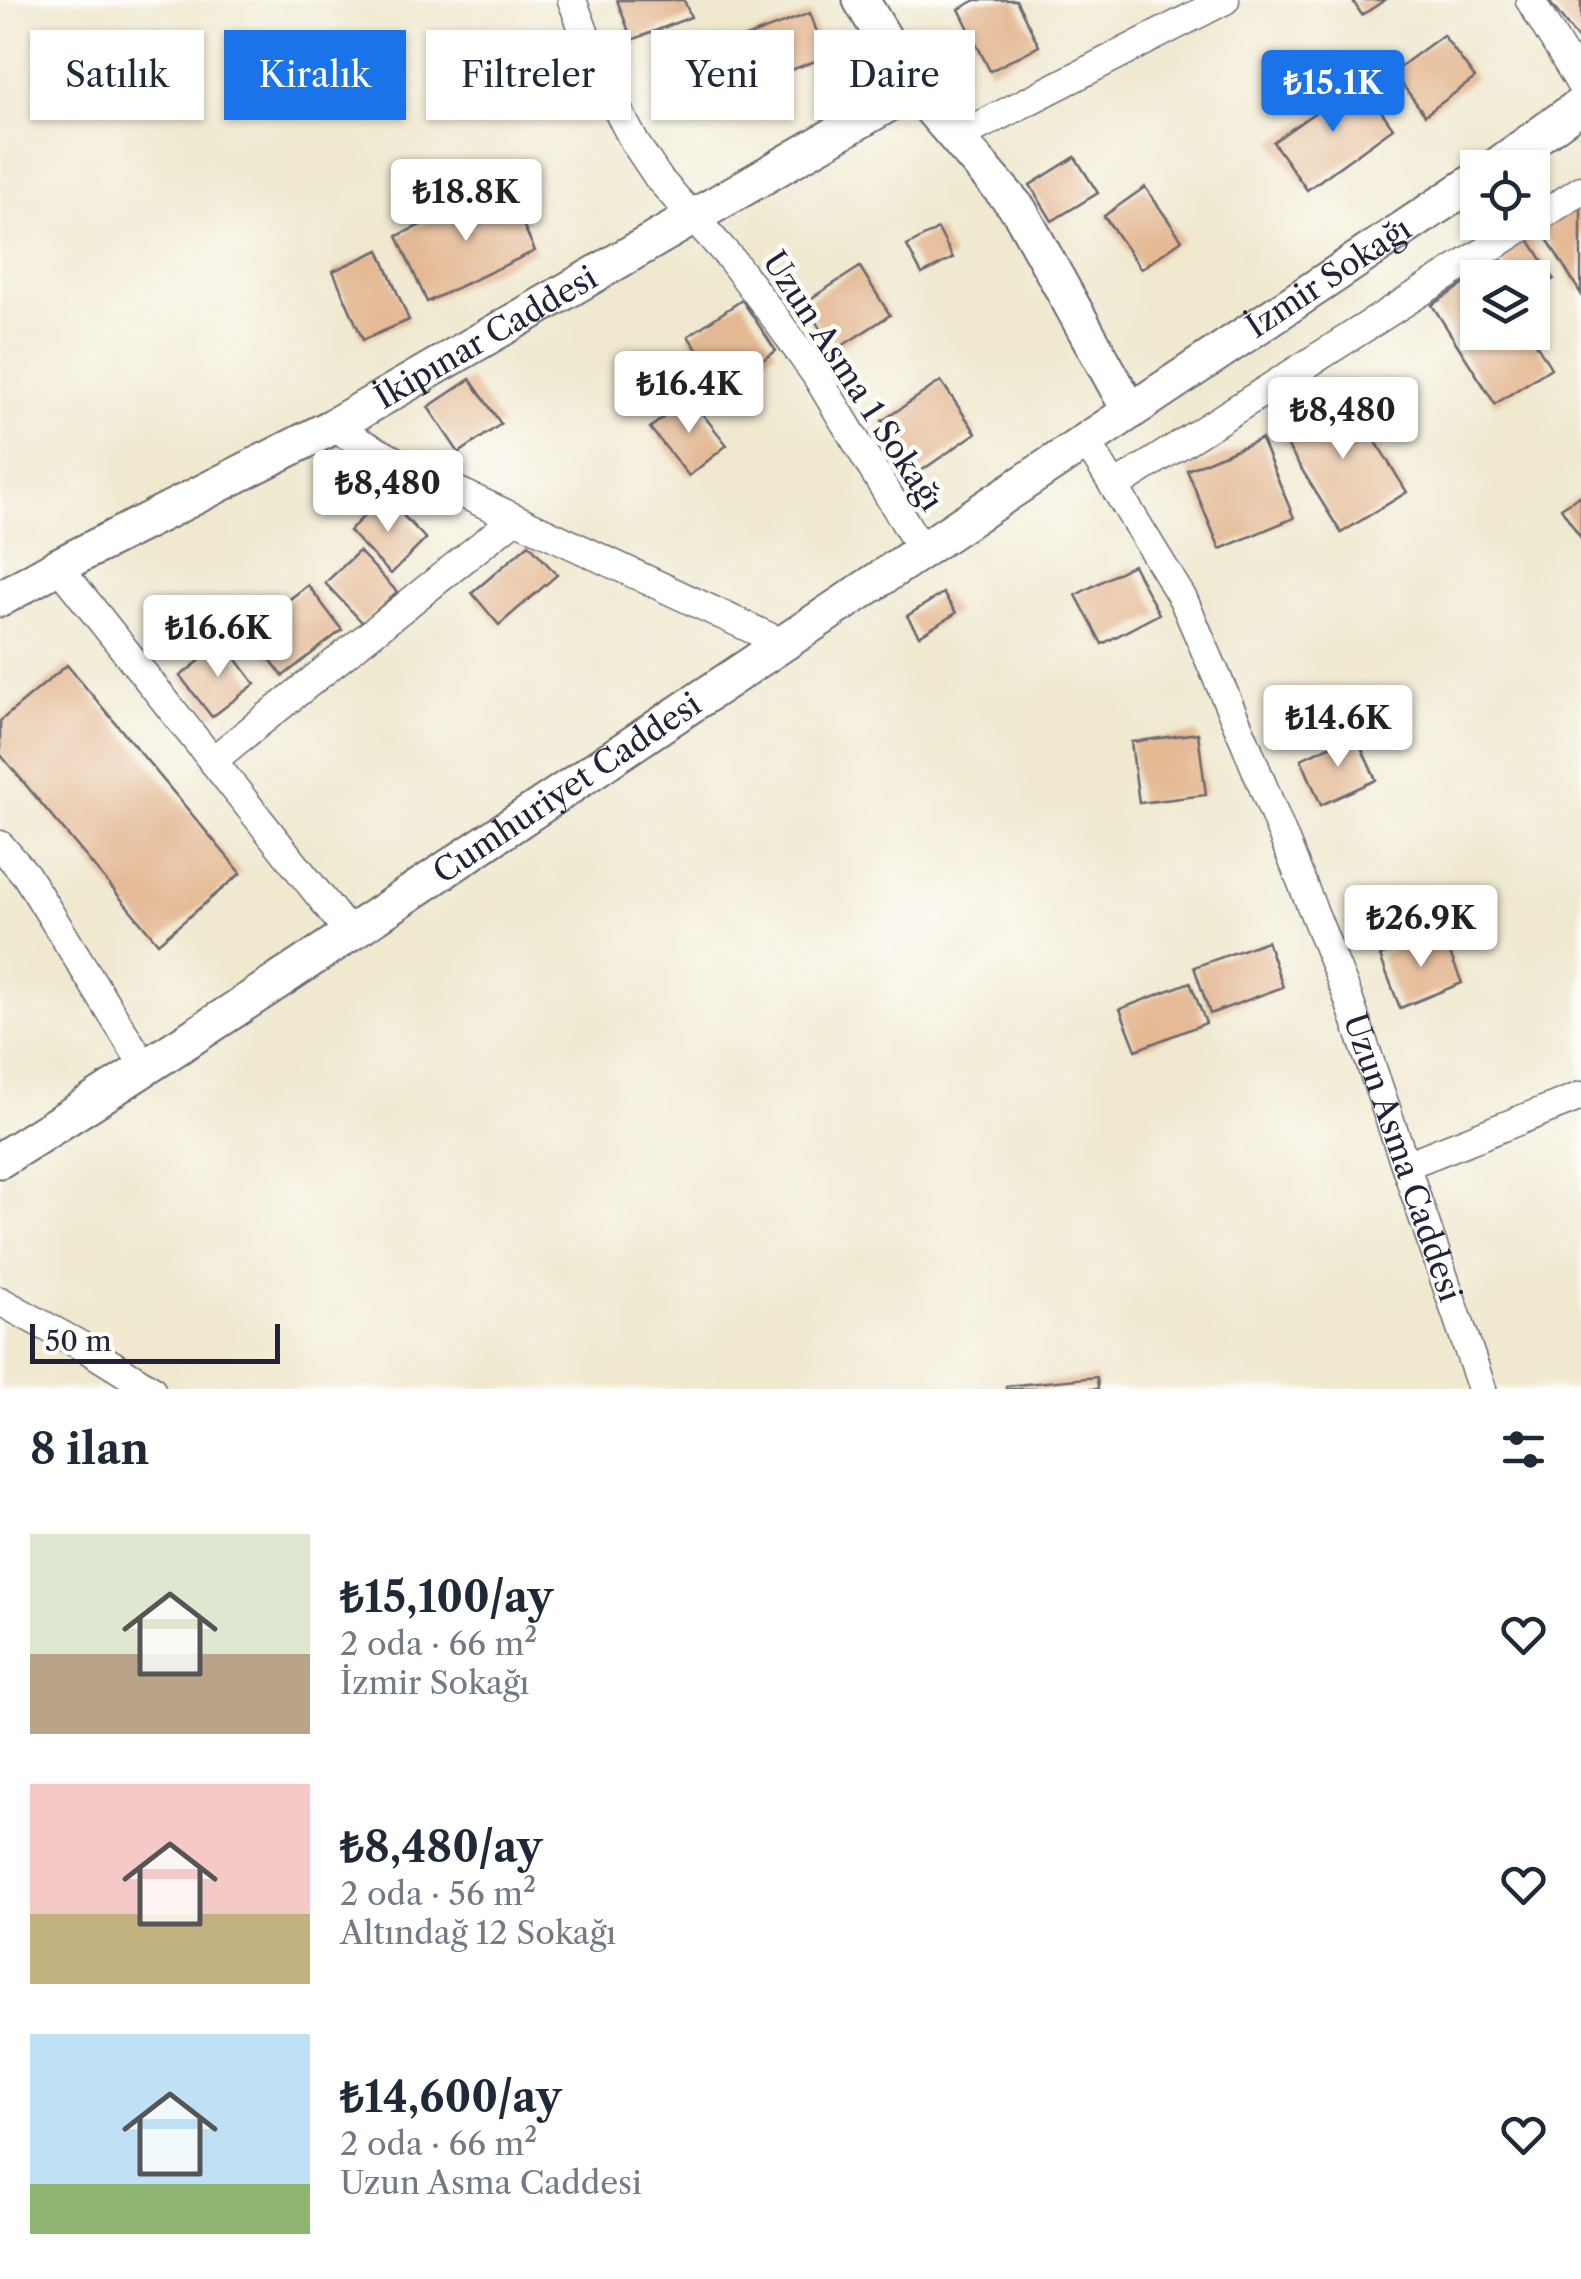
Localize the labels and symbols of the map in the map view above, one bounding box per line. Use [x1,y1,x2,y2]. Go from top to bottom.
pin: ₺15.1K [1252,50,1414,135]
pin: ₺18.8K [385,159,547,244]
street label: İzmir Sokağı [1239,209,1418,346]
street label: Uzun Asma 1 Sokağı [755,244,952,518]
street label: İkipınar Caddesi [368,257,604,417]
pin: ₺16.4K [608,351,770,436]
pin: ₺8,480 [1262,377,1424,462]
pin: ₺8,480 [307,450,469,535]
pin: ₺16.6K [137,595,299,680]
street label: Cumhuriyet Caddesi [426,684,708,891]
pin: ₺14.6K [1257,685,1419,770]
pin: ₺26.9K [1340,885,1502,970]
street label: Uzun Asma Caddesi [1336,1008,1471,1307]
scale bar [30,1319,280,1364]

